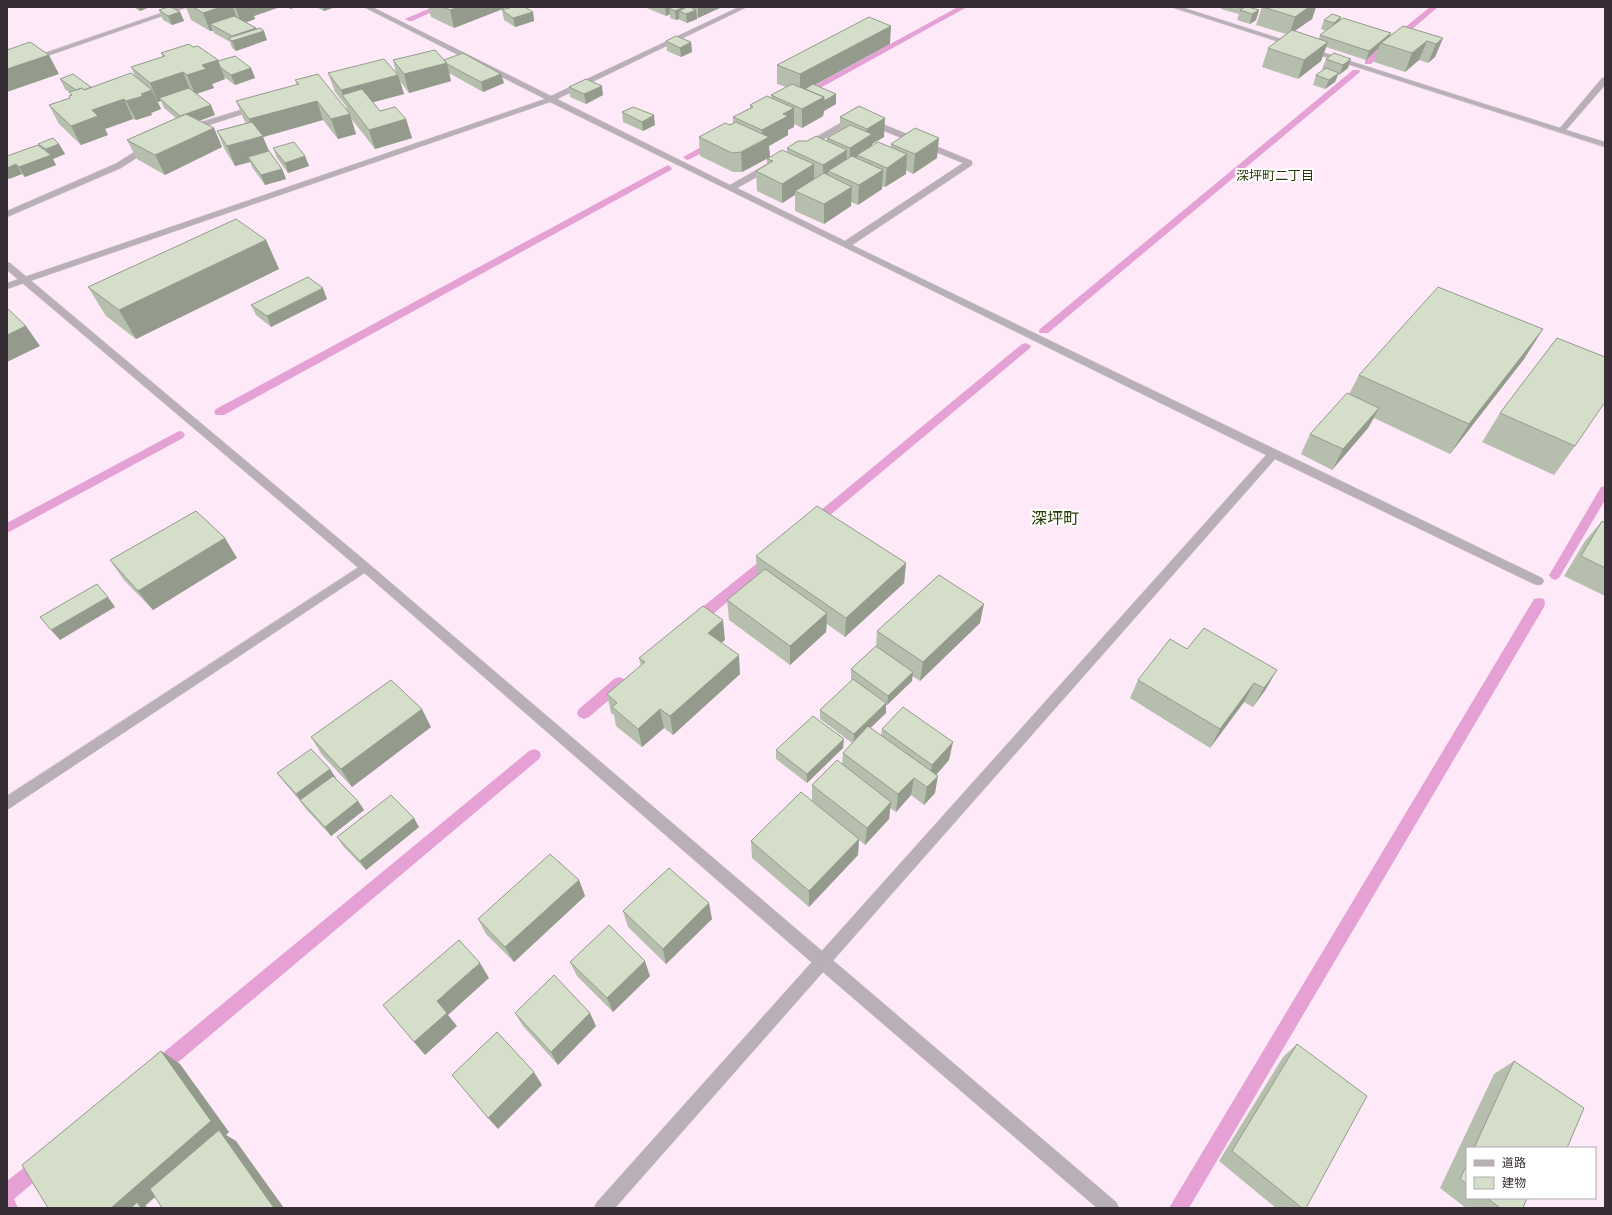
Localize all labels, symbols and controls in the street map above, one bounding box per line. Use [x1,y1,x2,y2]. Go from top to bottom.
district label: 深坪町二丁目 [1236,166,1314,184]
district label: 深坪町 [1031,507,1079,529]
legend [1466,1147,1596,1199]
text: 道路 [1502,1154,1526,1171]
text: 建物 [1502,1174,1526,1191]

